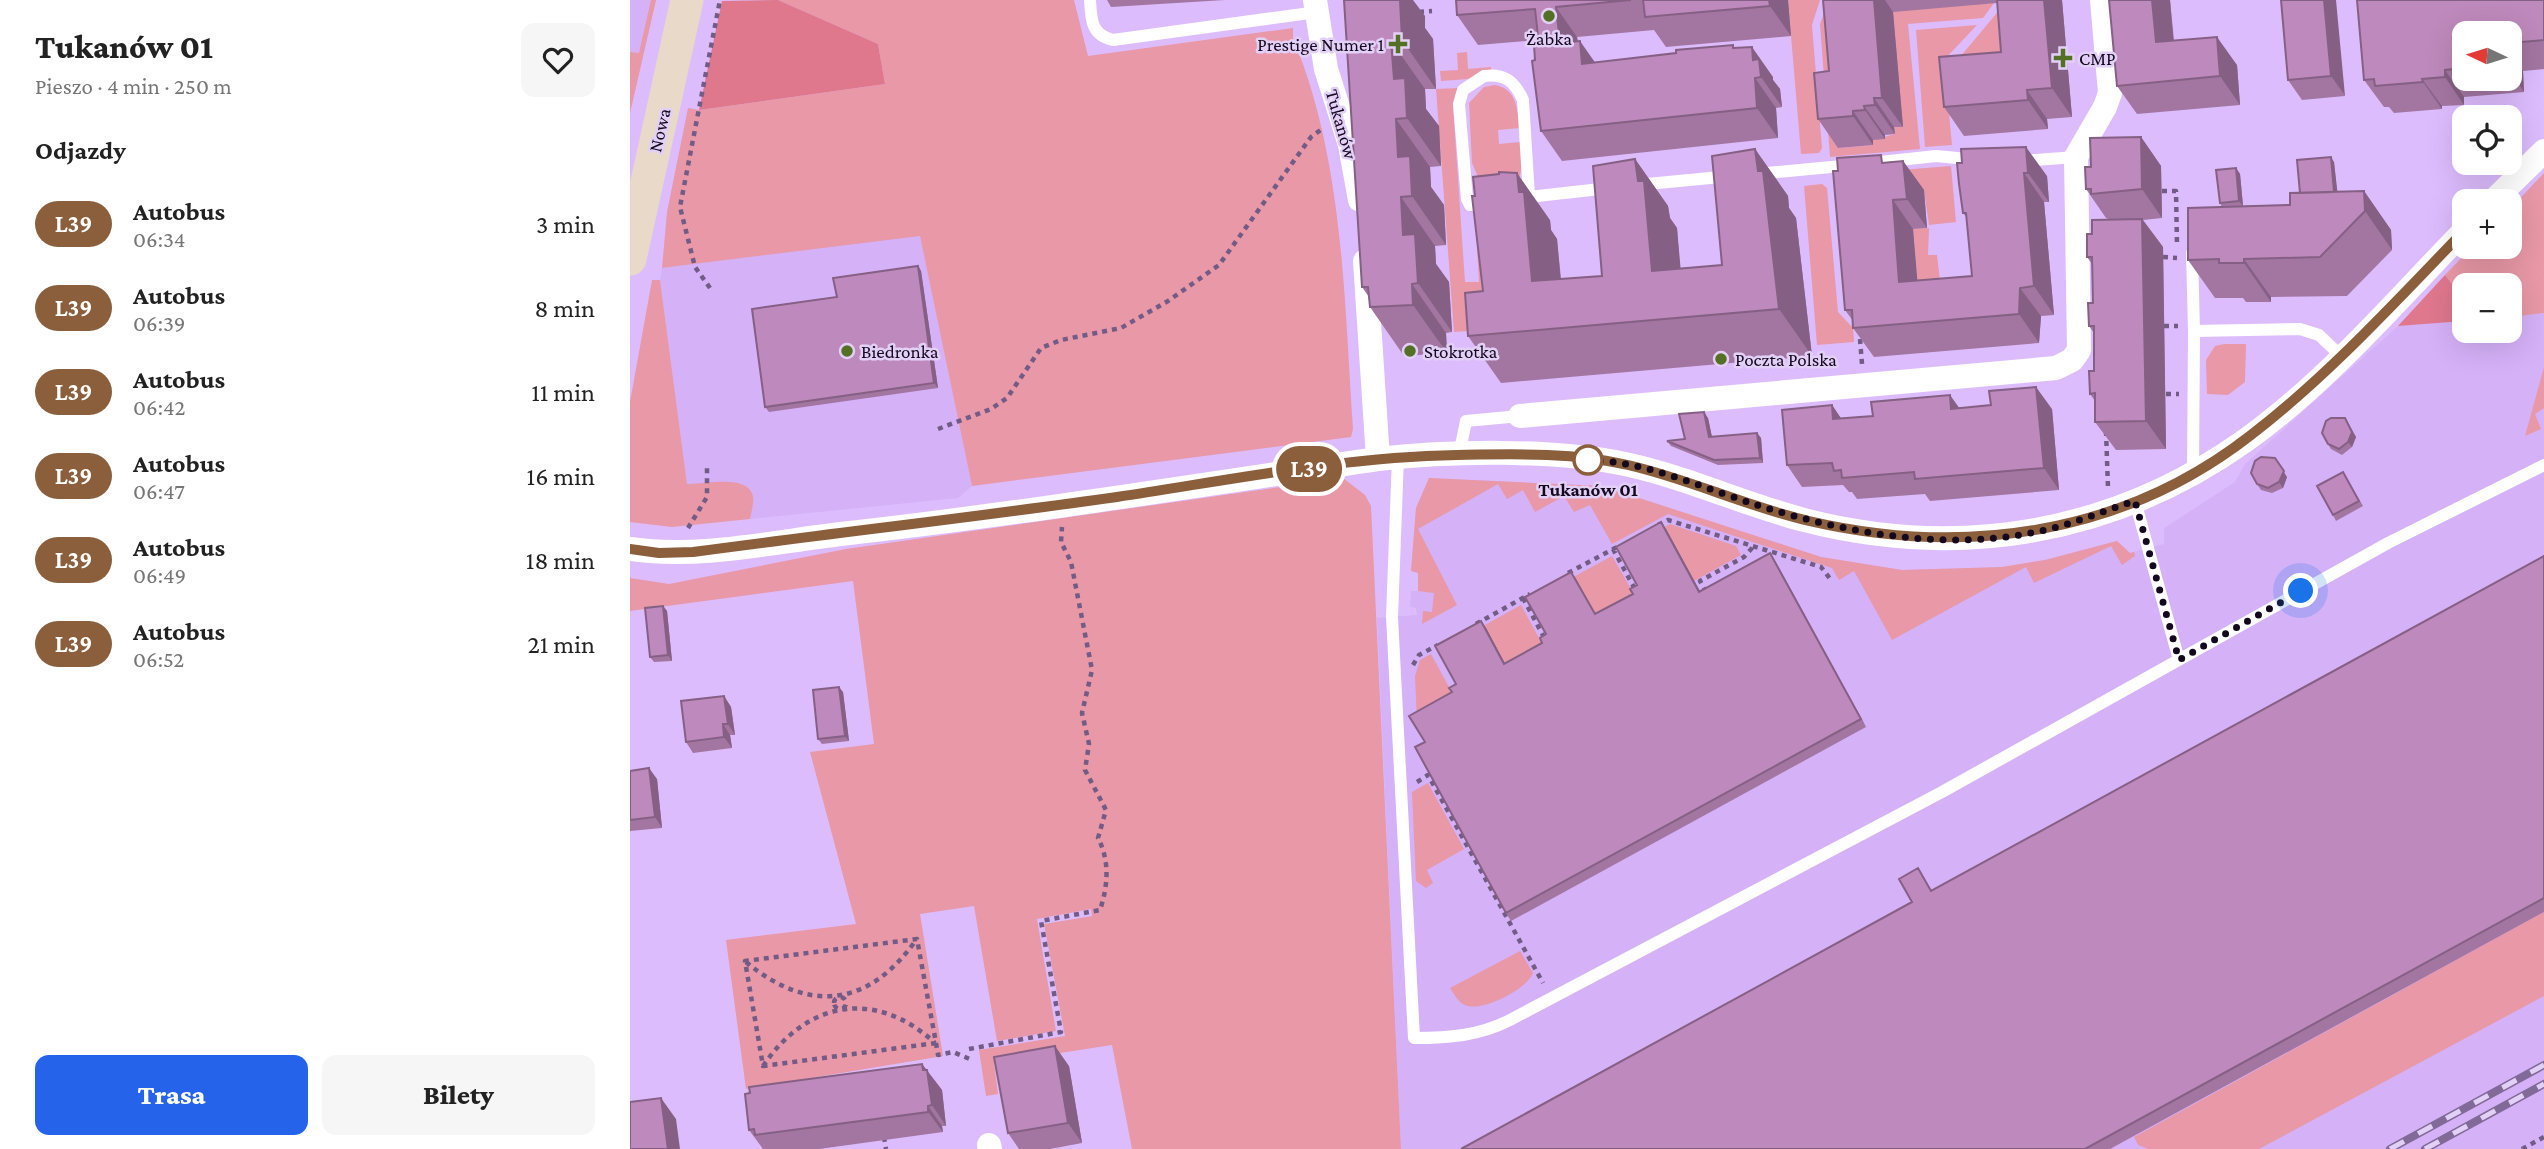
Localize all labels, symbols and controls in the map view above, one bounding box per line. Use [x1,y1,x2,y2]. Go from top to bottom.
marker: Żabka [1541,8,1557,24]
north arrow [2452,21,2522,91]
map controls [2452,21,2522,343]
button: heart [521,23,595,97]
text: Tukanów 01 [35,28,213,65]
place label: Żabka [1526,28,1572,49]
place label: Prestige Numer 1 [1257,34,1384,55]
marker: Prestige Numer 1 [1390,36,1406,52]
marker: CMP [2053,48,2073,68]
place label: CMP [2079,48,2116,69]
text: Pieszo · 4 min · 250 m [35,73,232,99]
street label: Tukanów [1322,87,1361,161]
button: locate [2452,105,2522,175]
street label: Nowa [644,106,675,154]
text: Odjazdy [35,136,126,165]
button: + [2452,189,2522,259]
text: Autobus [133,197,225,226]
text: L39 [55,210,92,237]
text: 3 min [536,210,595,239]
text: 06:34 [133,226,186,252]
button: − [2452,273,2522,343]
text: Autobus [133,281,225,310]
text: L39 [55,294,92,321]
text: 8 min [534,294,595,323]
text: 06:39 [133,310,185,336]
place label: Biedronka [861,341,939,362]
place label: Stokrotka [1424,341,1498,362]
marker: Biedronka [839,343,855,359]
marker: Stokrotka [1402,343,1418,359]
place label: Poczta Polska [1735,349,1837,370]
marker: Poczta Polska [1713,351,1729,367]
text: Autobus [133,365,225,394]
text: L39 [55,378,92,405]
text: 11 min [531,378,595,407]
text: 06:42 [133,394,185,420]
marker: Tukanów 01 [1573,445,1603,475]
line badge: L39 [1269,446,1349,492]
text: Autobus [133,449,225,478]
text: L39 [1290,455,1328,482]
text: L39 [55,462,92,489]
text: 16 min [527,462,595,491]
text: 06:47 [133,478,185,504]
place label: Tukanów 01 [1538,479,1638,500]
text: Autobus [133,533,225,562]
text: L39 [55,546,92,573]
text: 18 min [526,546,595,575]
text: 06:49 [133,562,186,588]
your location [2283,573,2318,608]
text: Autobus [133,617,225,646]
text: L39 [55,630,92,657]
text: 21 min [527,630,595,659]
text: 06:52 [133,646,184,672]
button: Trasa [35,1055,308,1135]
button: Bilety [322,1055,595,1135]

